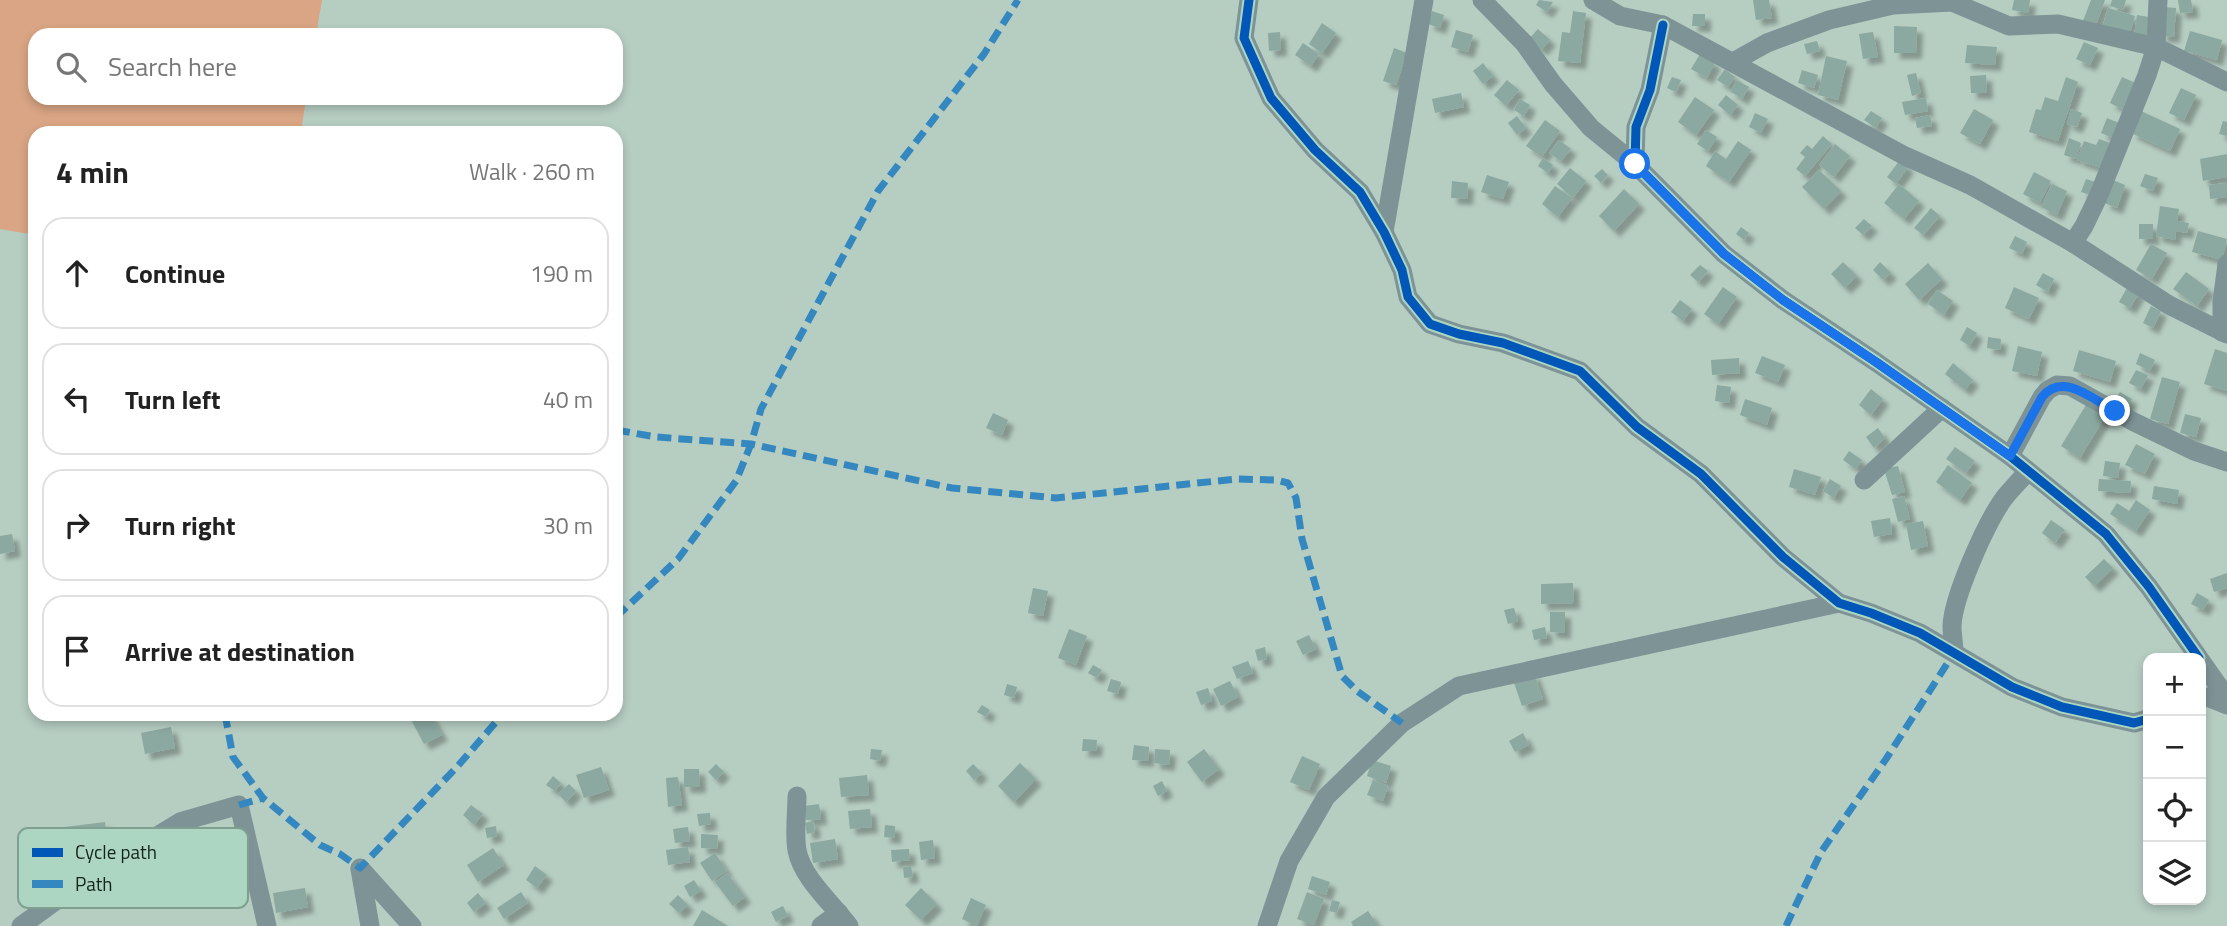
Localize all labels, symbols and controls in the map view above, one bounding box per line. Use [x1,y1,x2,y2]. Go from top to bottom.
search box [28,28,623,105]
text: Search here [108,47,237,86]
icon: search [52,48,90,86]
route start [1619,148,1650,179]
text: 4 min [56,149,129,195]
text: Walk · 260 m [469,154,595,189]
icon: ahead [58,254,96,292]
text: Continue [125,254,225,293]
text: 190 m [530,256,593,291]
icon: left [58,380,96,418]
text: Turn left [125,380,220,419]
text: 40 m [543,382,593,417]
route end [2099,395,2130,426]
icon: right [58,506,96,544]
text: Turn right [125,506,236,545]
text: 30 m [543,508,593,543]
icon: arrive [58,632,96,670]
text: Arrive at destination [125,632,355,671]
map controls [2143,653,2206,905]
button: + [2143,653,2206,716]
button: − [2143,716,2206,779]
button: locate [2143,779,2206,842]
legend [18,828,248,908]
text: Cycle path [75,837,157,866]
button: layers [2143,842,2206,905]
text: Path [75,869,113,898]

